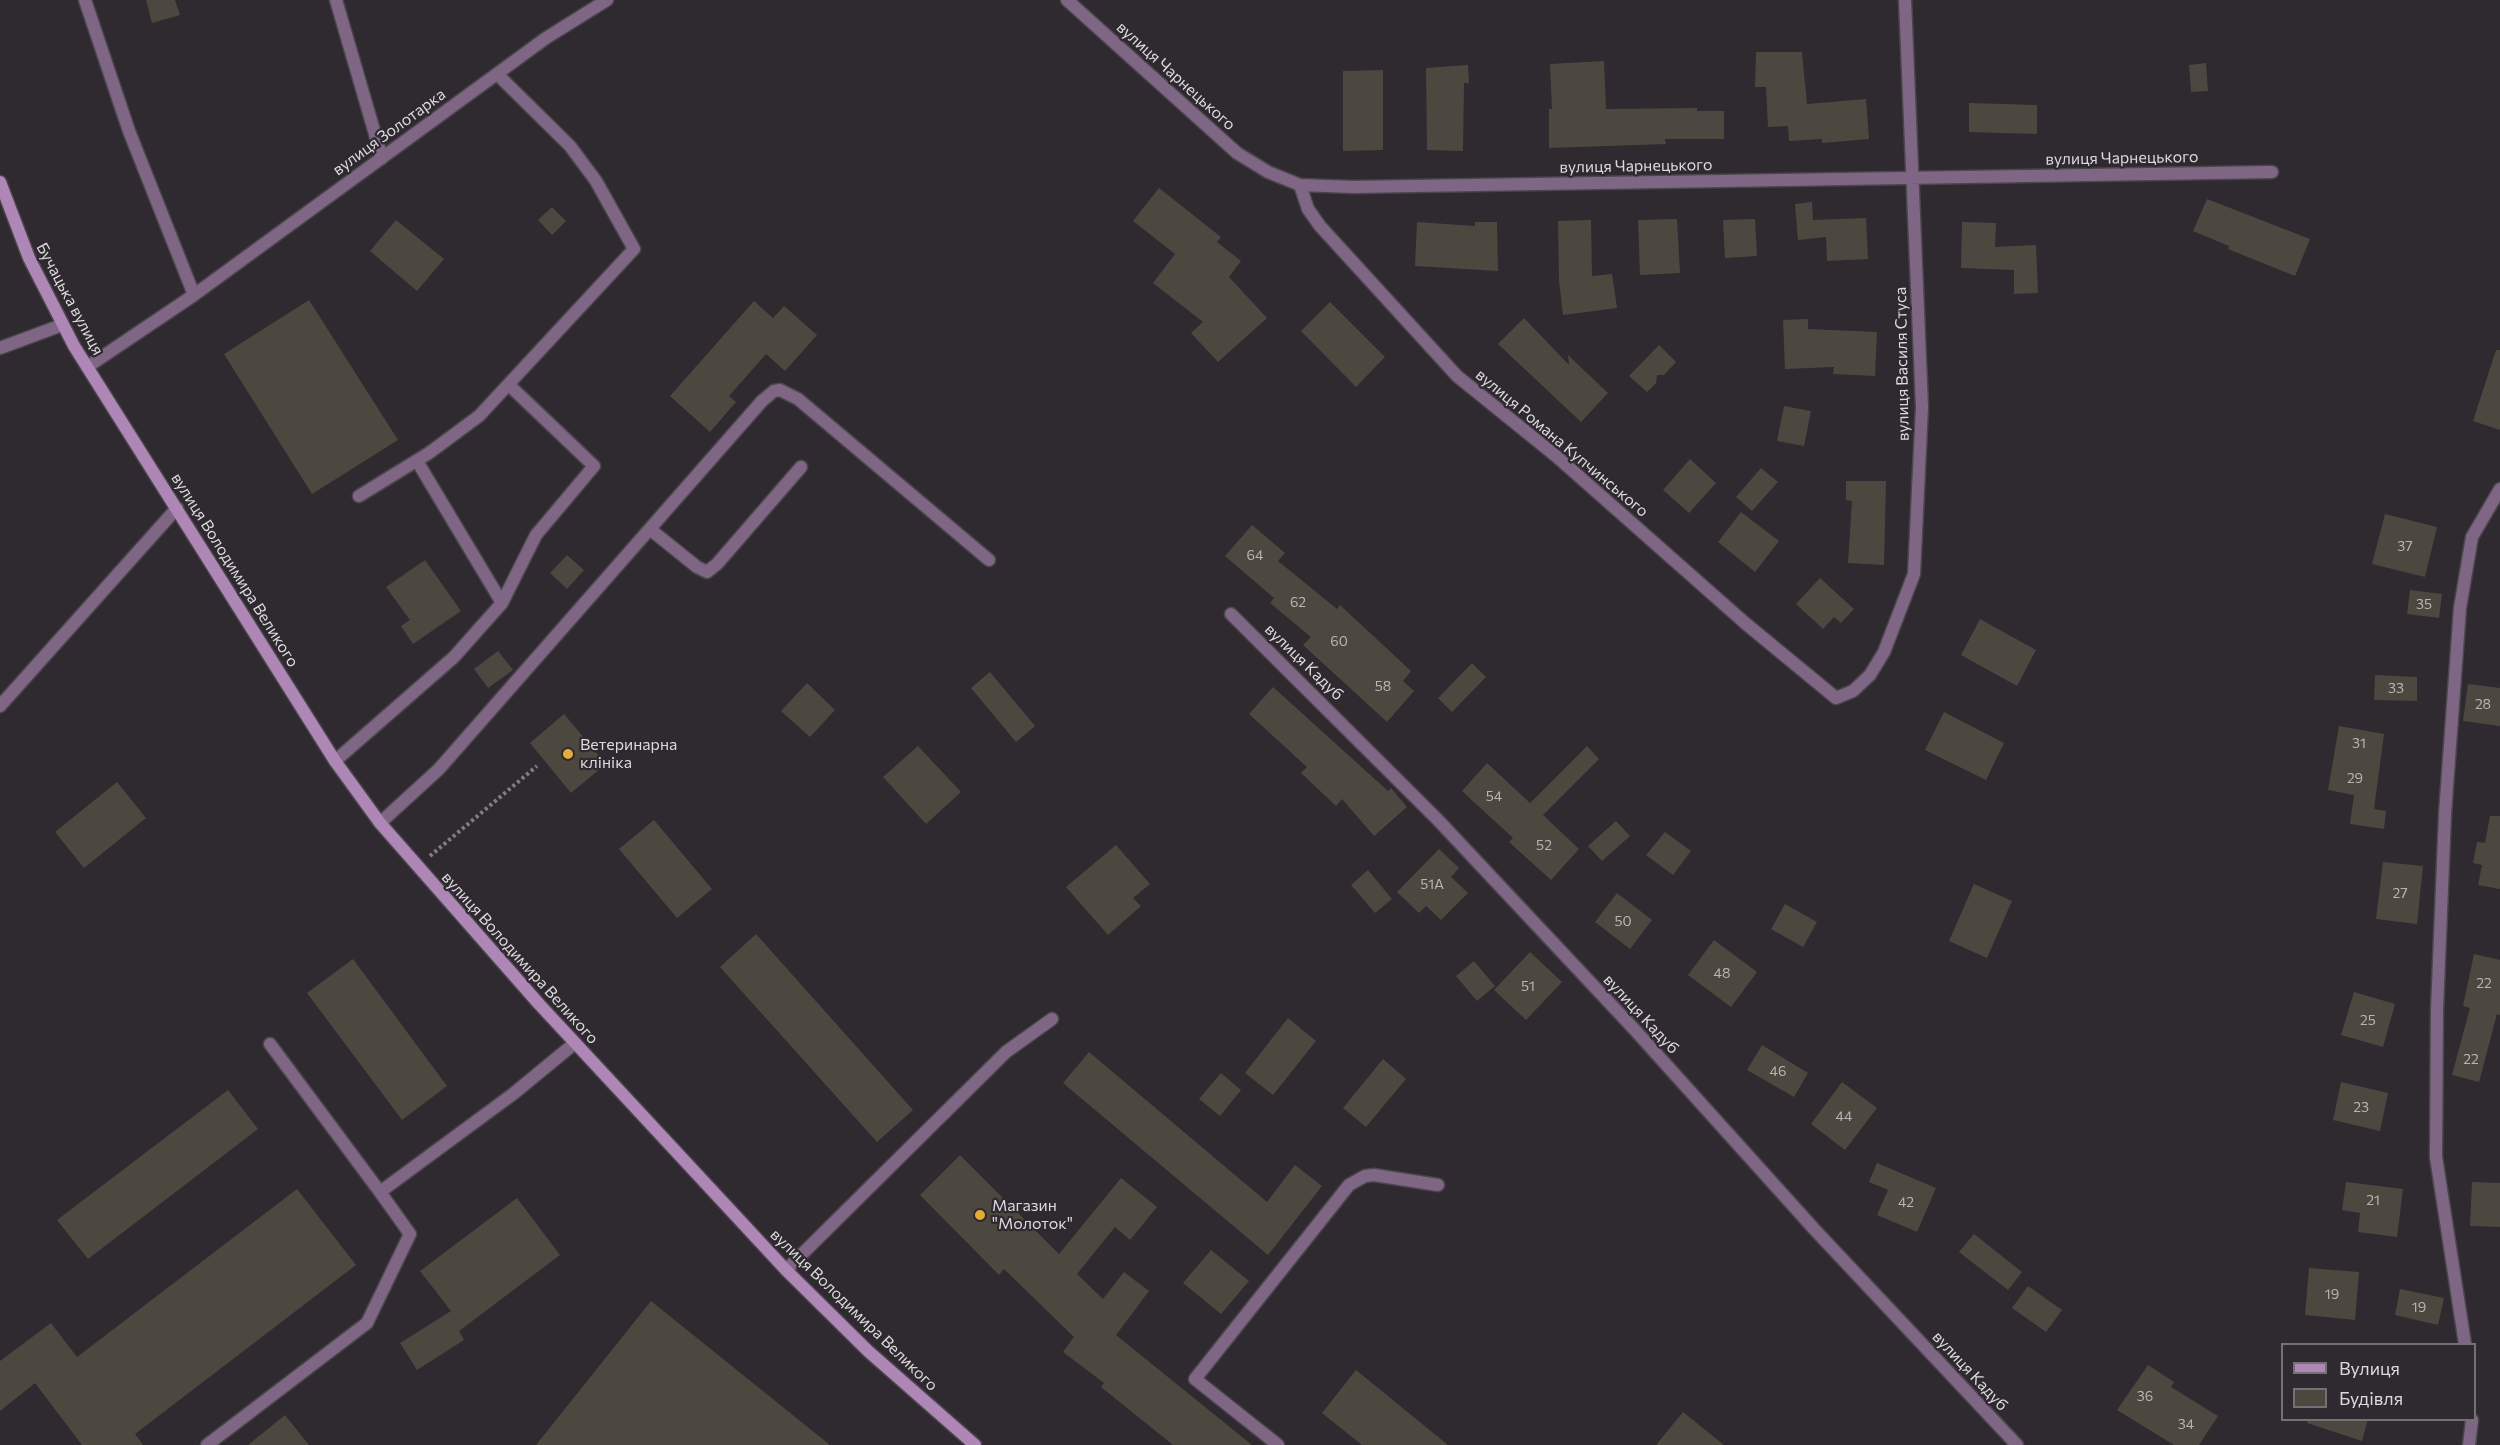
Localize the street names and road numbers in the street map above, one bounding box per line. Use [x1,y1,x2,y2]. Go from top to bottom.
street label: вулиця Чарнецького [1113,18,1239,134]
street label: вулиця Золотарка [329,85,449,179]
street label: вулиця Чарнецького [2045,147,2199,169]
street label: вулиця Чарнецького [1559,155,1713,177]
street label: Бучацька вулиця [32,240,108,358]
street label: вулиця Василя Стуса [1891,287,1913,441]
street label: вулиця Романа Купчинського [1472,365,1652,521]
street label: вулиця Володимира Великого [167,469,303,671]
street label: вулиця Кадуб [1261,620,1347,704]
street label: вулиця Володимира Великого [438,868,602,1048]
street label: вулиця Кадуб [1599,970,1683,1058]
street label: вулиця Володимира Великого [766,1225,942,1395]
street label: вулиця Кадуб [1928,1327,2012,1415]

